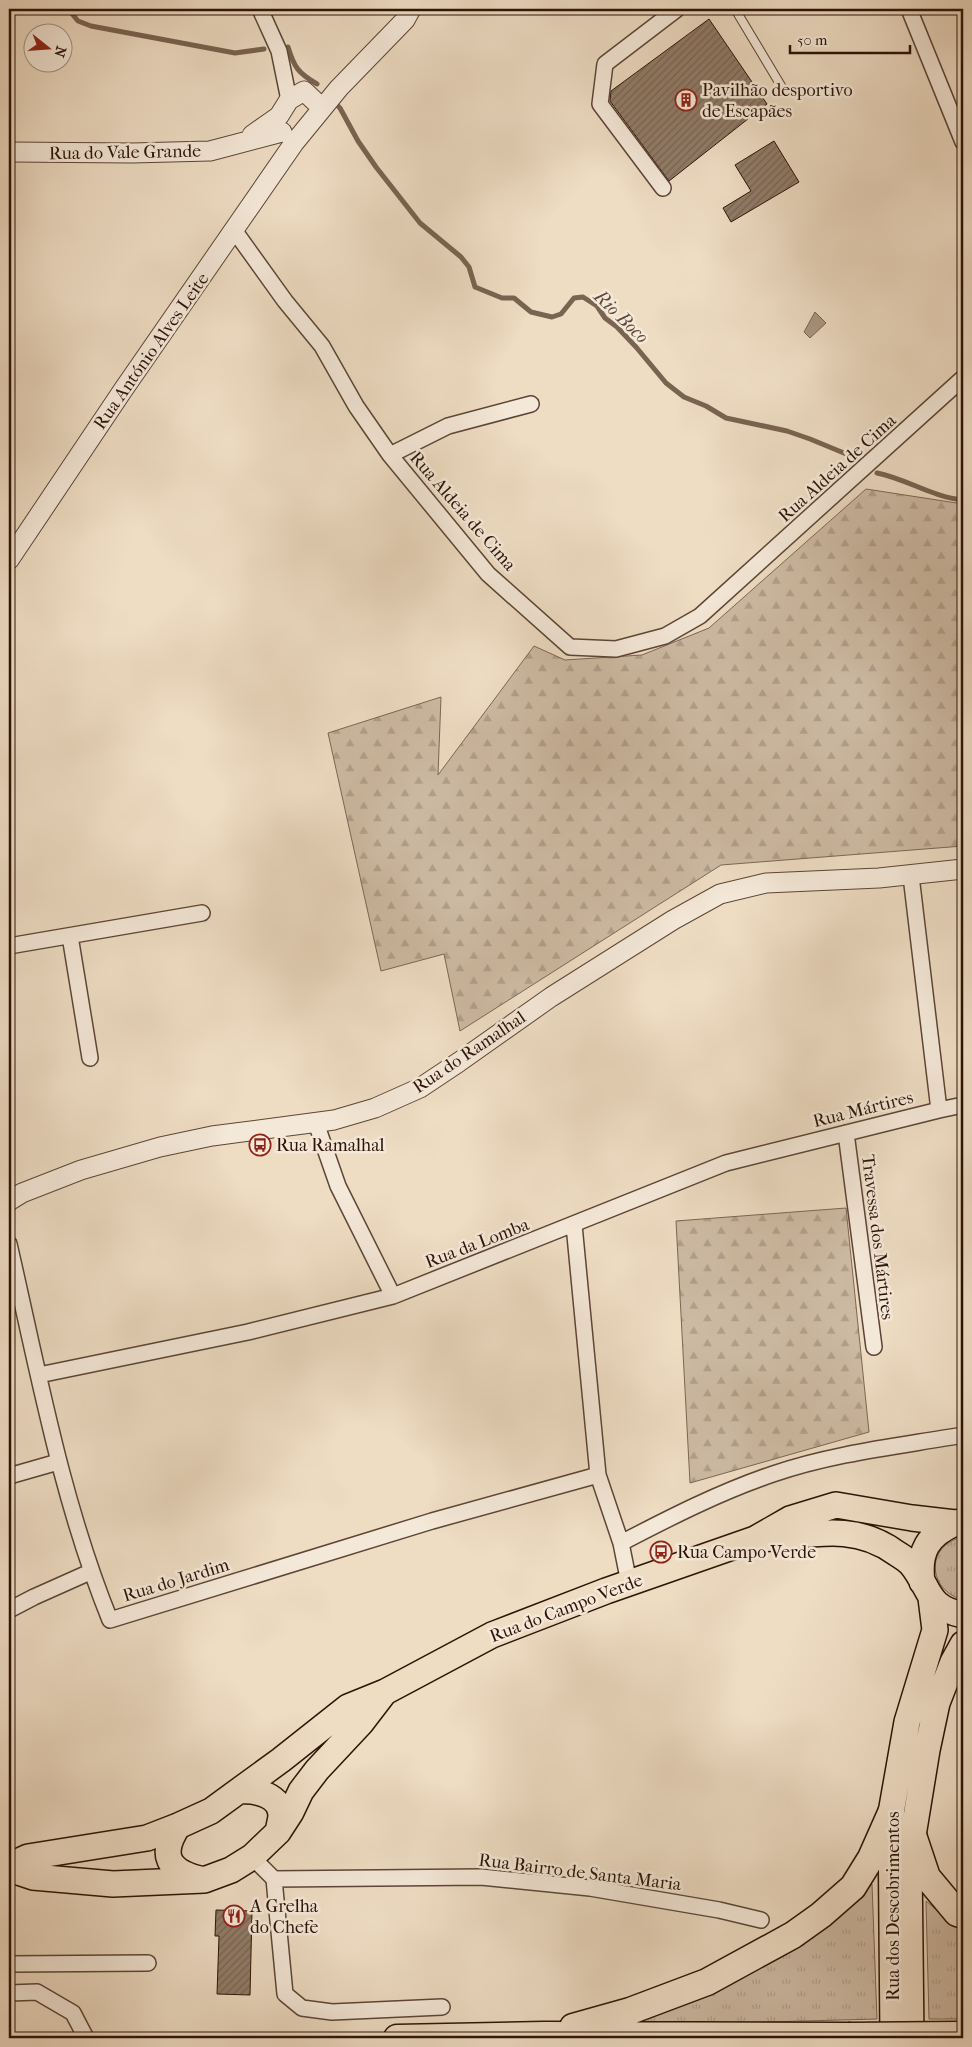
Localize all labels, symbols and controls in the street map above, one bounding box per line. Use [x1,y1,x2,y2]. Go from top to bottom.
north arrow [22,22,72,72]
scale bar [790,22,910,54]
text: 50 m [797,31,828,49]
text: N [50,44,70,60]
place label: Pavilhão desportivo de Escapães [702,80,853,122]
building icon: Pavilhão desportivo de Escapães [674,88,698,112]
street label: Rua do Vale Grande [49,141,201,164]
street label: Rua António Alves Leite [89,269,213,434]
water label: Rio Boco [588,284,653,348]
street label: Rua Aldeia de Cima [774,410,901,527]
street label: Rua Aldeia de Cima [405,447,521,576]
street label: Rua do Ramalhal [409,1007,530,1098]
street label: Rua Mártires [811,1087,916,1132]
bus stop icon: Rua Ramalhal [248,1133,272,1157]
place label: Rua Ramalhal [276,1135,385,1156]
street label: Travessa dos Mártires [857,1153,898,1321]
street label: Rua da Lomba [422,1214,533,1273]
bus stop icon: Rua Campo Verde [649,1540,673,1564]
place label: Rua Campo Verde [677,1542,816,1563]
street label: Rua do Jardim [120,1554,232,1607]
street label: Rua do Campo Verde [487,1570,646,1647]
street label: Rua dos Descobrimentos [883,1811,904,2001]
street label: Rua Bairro de Santa Maria [477,1850,683,1895]
place label: A Grelha do Chefe [249,1896,319,1938]
restaurant icon: A Grelha do Chefe [222,1904,246,1928]

